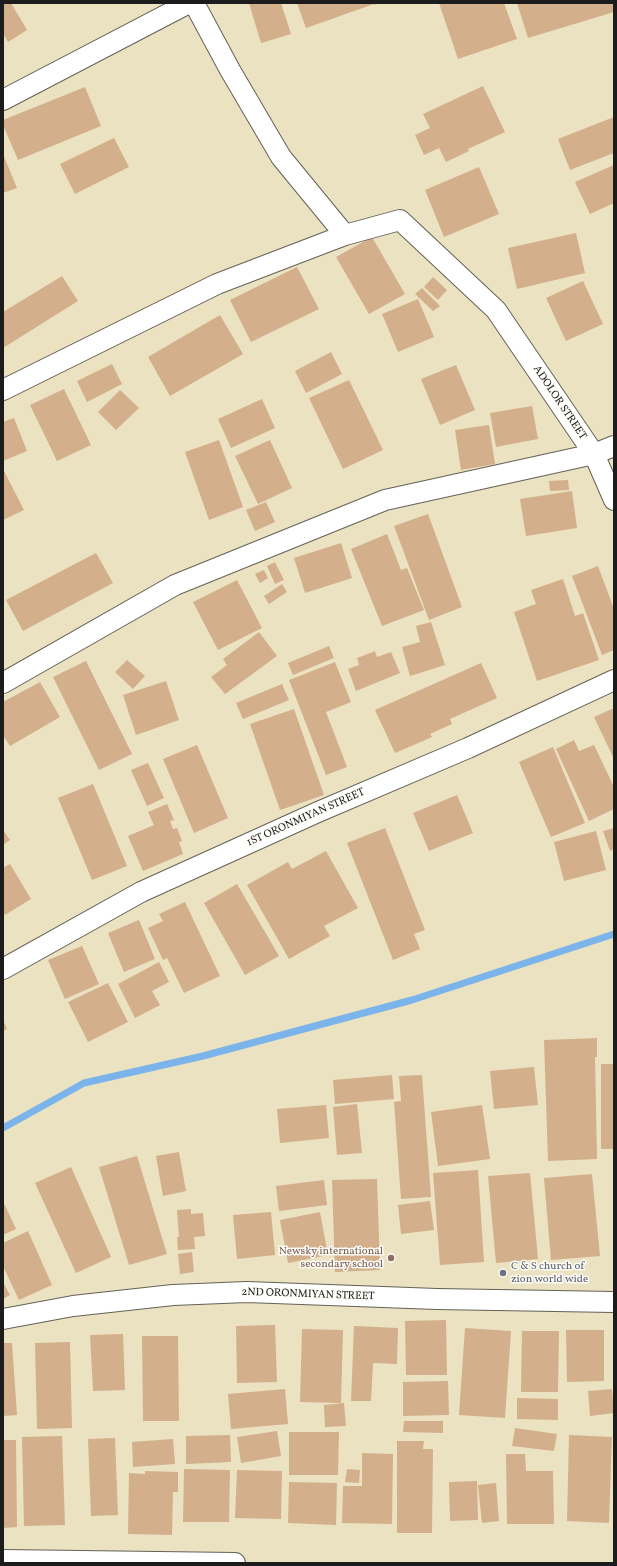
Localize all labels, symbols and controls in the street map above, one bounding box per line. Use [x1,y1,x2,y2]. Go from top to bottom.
street label: ADOLOR STREET [529,363,589,443]
street label: 1ST ORONMIYAN STREET [245,786,367,850]
place label: Newsky international secondary school [279,1245,383,1271]
marker: Newsky international secondary school [386,1253,396,1263]
place label: C & S church of zion world wide [511,1260,588,1286]
marker: C & S church of zion world wide [498,1268,508,1278]
street label: 2ND ORONMIYAN STREET [241,1286,375,1304]

